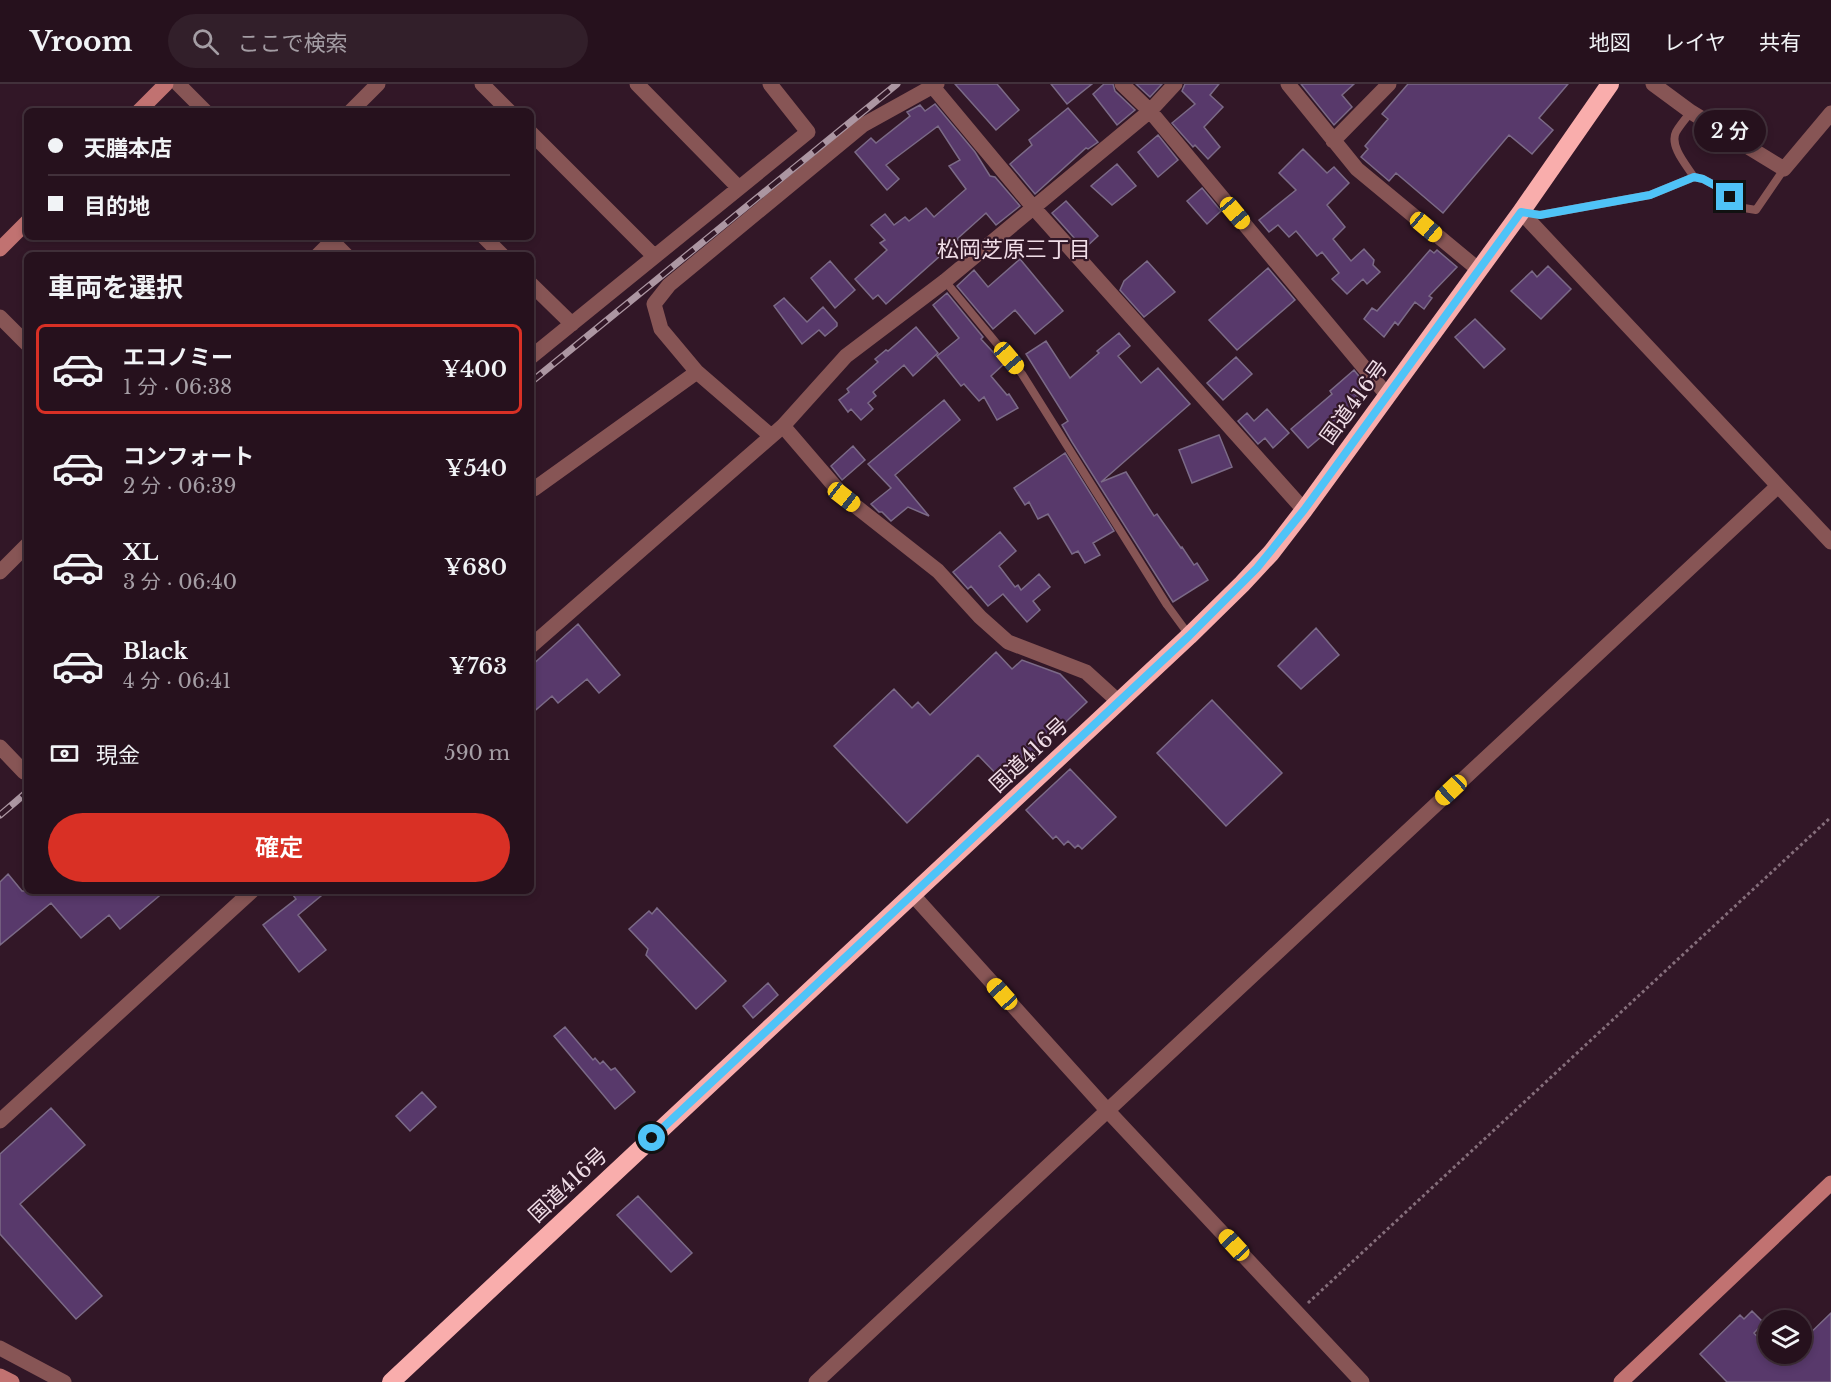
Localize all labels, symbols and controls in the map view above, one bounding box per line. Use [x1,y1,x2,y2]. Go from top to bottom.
search box [168,14,588,68]
text: Vroom [30,24,132,59]
icon: search [189,25,222,58]
text: ここで検索 [237,30,348,57]
text: 地図 [1589,30,1631,56]
text: レイヤ [1664,30,1726,56]
text: 共有 [1759,30,1801,56]
callout: 2 分 [1694,110,1766,152]
text: 2 分 [1711,119,1749,143]
text: 天膳本店 [84,135,172,162]
route end [1716,183,1743,210]
text: 目的地 [84,193,150,220]
car [1217,193,1253,233]
car [1406,209,1446,245]
district label: 松岡芝原三丁目 [937,236,1091,263]
text: 車両を選択 [48,271,183,304]
car [991,338,1027,378]
icon: car [51,342,105,396]
text: エコノミー [123,344,233,371]
street label: 国道416号 [1315,355,1393,449]
text: ¥400 [442,356,507,383]
text: 1 分 · 06:38 [123,375,232,399]
icon: car [51,441,105,495]
text: コンフォート [123,443,254,470]
text: ¥540 [445,455,507,482]
text: 2 分 · 06:39 [123,474,236,498]
car [824,479,864,515]
text: XL [123,539,158,566]
icon: car [51,540,105,594]
text: ¥680 [444,554,507,581]
text: 3 分 · 06:40 [123,570,237,594]
text: Black [123,638,188,665]
icon: car [51,639,105,693]
text: ¥763 [449,653,507,680]
text: 4 分 · 06:41 [123,669,231,693]
street label: 国道416号 [984,712,1074,798]
icon: cash [48,737,81,770]
text: 590 m [444,741,510,765]
text: 現金 [96,742,140,769]
car [1432,771,1470,809]
button: 確定 [48,813,510,882]
car [983,975,1021,1013]
route start [638,1124,665,1151]
street label: 国道416号 [523,1142,613,1228]
car [1215,1226,1253,1264]
map controls [1758,1310,1812,1364]
button: layers [1758,1310,1812,1364]

